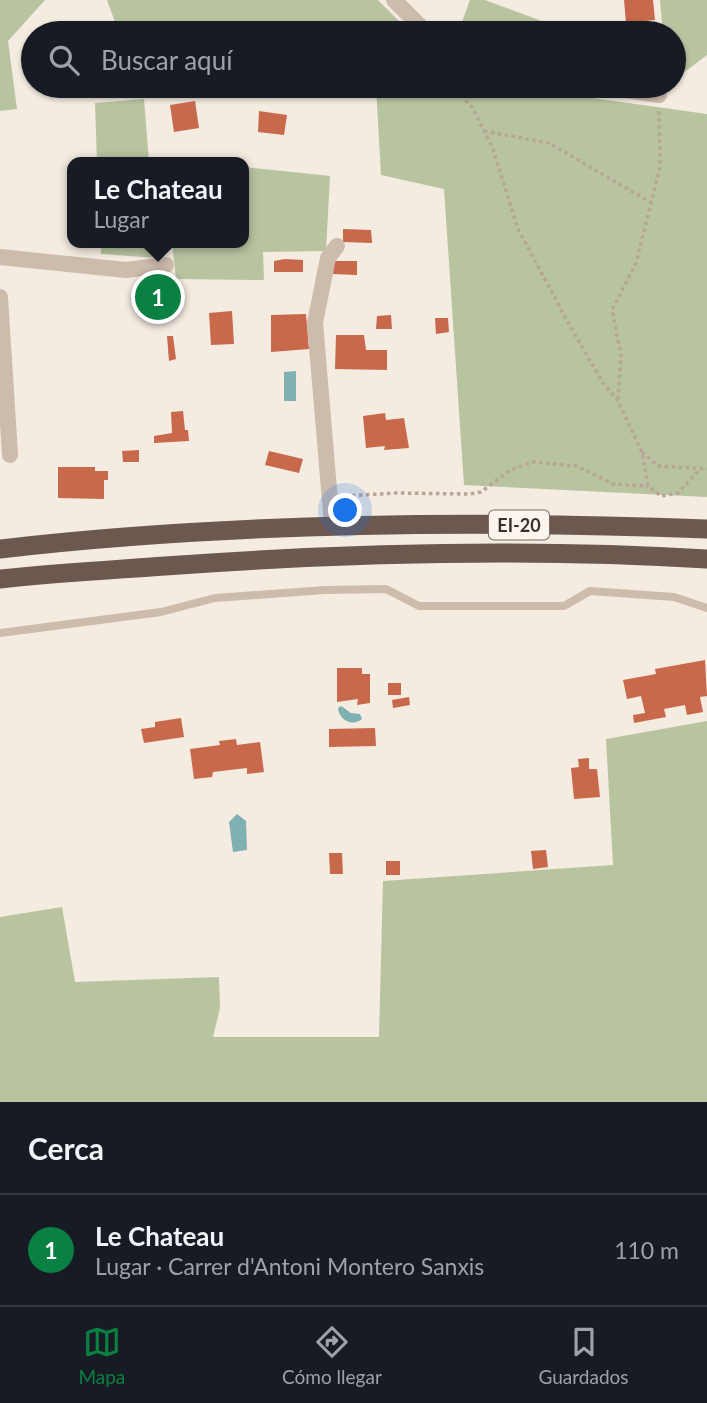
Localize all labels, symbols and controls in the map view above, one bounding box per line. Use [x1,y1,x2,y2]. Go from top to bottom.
search box [21,21,686,98]
icon: search [45,41,83,79]
text: Buscar aquí [101,44,232,76]
popup [67,157,249,248]
text: Le Chateau [93,173,223,205]
text: Lugar [93,205,149,233]
pin: 1 [135,271,181,323]
your location [328,493,362,527]
road number: EI-20 [489,510,549,540]
text: Cerca [28,1130,104,1166]
text: Le Chateau [95,1220,224,1252]
text: 1 [44,1236,58,1264]
text: 110 m [614,1236,679,1264]
text: Lugar · Carrer d'Antoni Montero Sanxis [95,1252,484,1280]
tab: Mapa [78,1323,125,1388]
tab: Cómo llegar [282,1323,382,1388]
tab: Guardados [539,1323,629,1388]

